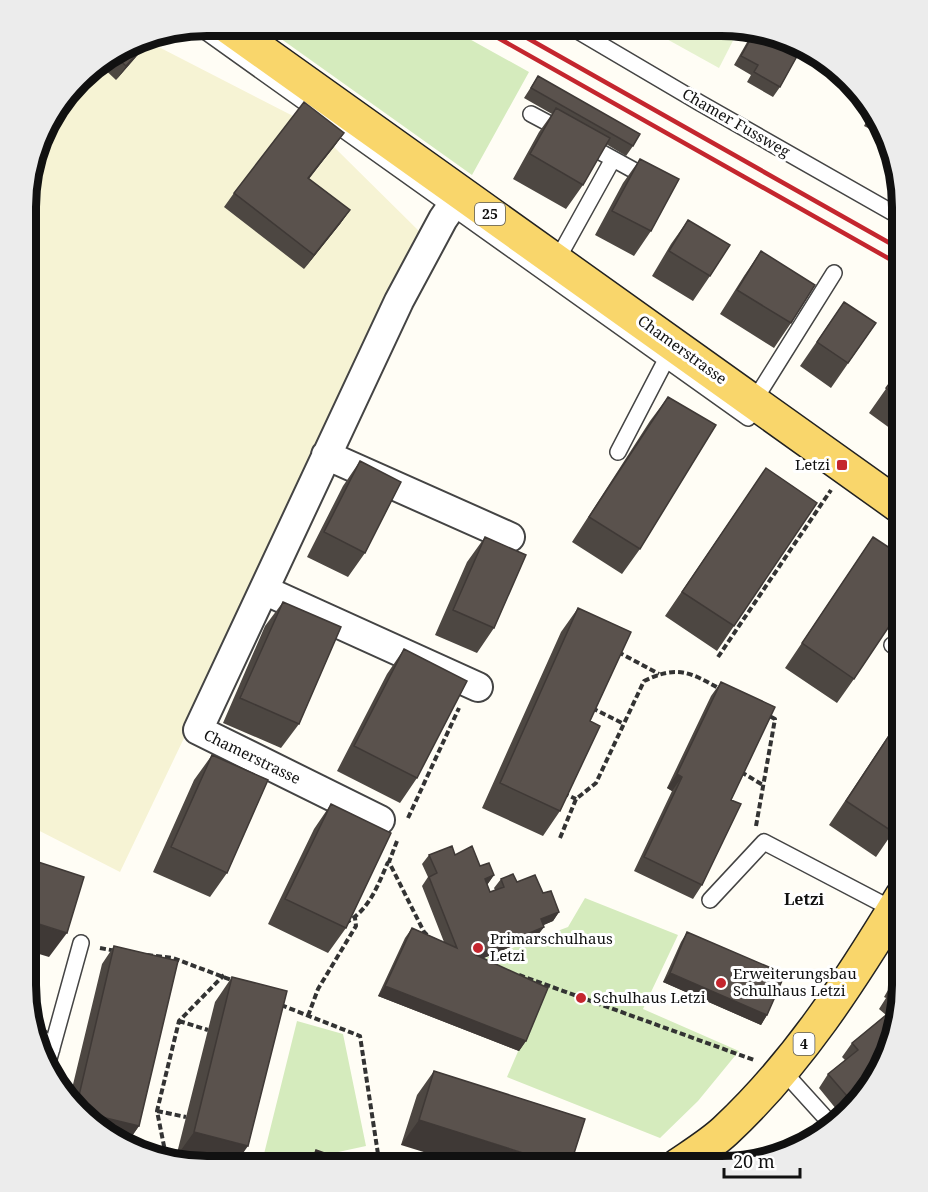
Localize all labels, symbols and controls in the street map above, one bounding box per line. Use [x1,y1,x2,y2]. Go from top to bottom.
street label: Chamer Fussweg [679,83,794,161]
road number: 25 [475,203,505,225]
street label: Chamerstrasse [634,310,731,388]
place label: Letzi [795,454,830,474]
marker: Letzi [835,458,849,472]
street label: Chamerstrasse [201,724,304,788]
district label: Letzi [784,888,824,910]
place label: Primarschulhaus Letzi [490,928,613,965]
marker: Primarschulhaus Letzi [471,941,485,955]
place label: Erweiterungsbau Schulhaus Letzi [733,963,857,1000]
marker: Erweiterungsbau Schulhaus Letzi [714,976,728,990]
place label: Schulhaus Letzi [593,987,706,1007]
marker: Schulhaus Letzi [574,991,588,1005]
road number: 4 [794,1033,814,1055]
scale bar [724,1141,800,1179]
text: 20 m [733,1149,775,1173]

